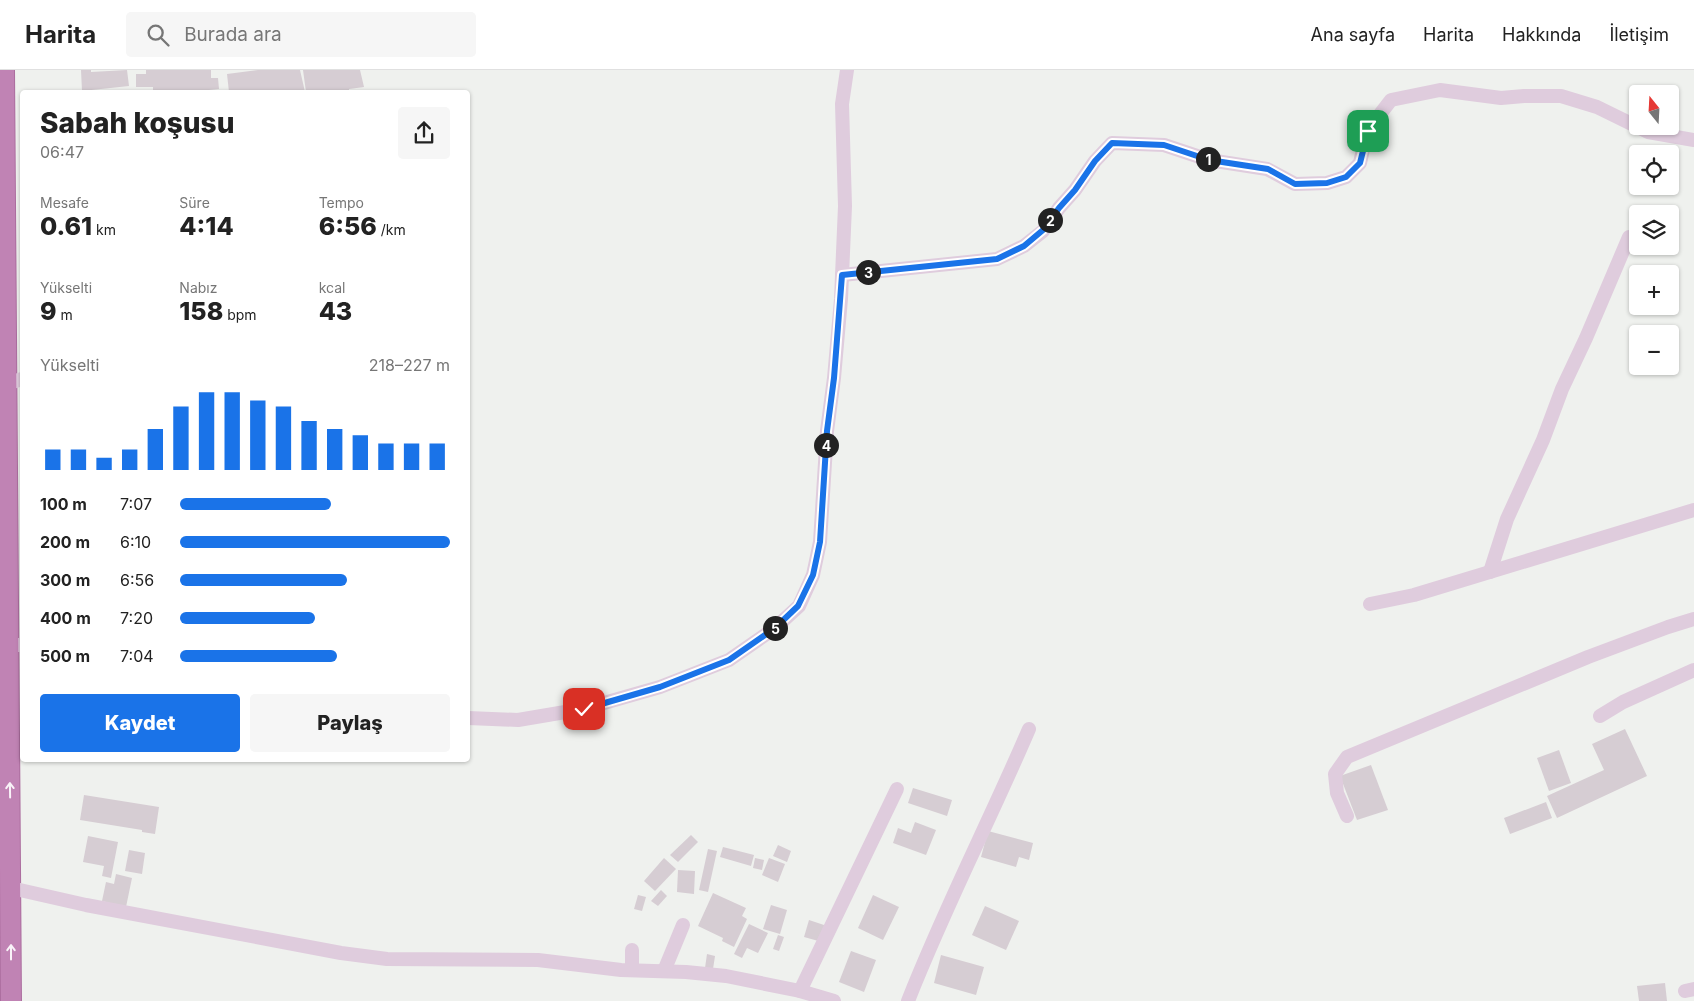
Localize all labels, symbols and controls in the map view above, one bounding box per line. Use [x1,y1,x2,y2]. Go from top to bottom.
search box [126,12,476,57]
text: Harita [25,20,96,49]
icon: search [144,21,172,49]
text: Burada ara [184,23,282,46]
text: Ana sayfa [1311,24,1395,45]
text: Harita [1423,24,1474,45]
text: Hakkında [1502,24,1581,45]
text: İletişim [1609,24,1669,45]
north arrow [1629,85,1679,135]
map controls [1629,85,1679,375]
text: Sabah koşusu [40,106,234,140]
button: share [398,107,450,159]
pin [1347,110,1389,152]
icon: arrive [1354,117,1382,145]
text: 06:47 [40,142,84,162]
button: locate [1629,145,1679,195]
pin: 1 [1196,146,1220,172]
text: 1 [1205,151,1212,168]
text: Mesafe [40,194,89,211]
text: Süre [179,194,210,211]
text: Tempo [319,194,364,211]
button: layers [1629,205,1679,255]
pin: 2 [1038,208,1062,232]
text: 0.61 [40,211,92,241]
text: 4:14 [179,211,234,241]
text: 6:56 [319,211,377,241]
text: 2 [1046,212,1055,229]
text: km [92,221,116,238]
text: /km [377,221,406,238]
pin: 3 [856,260,880,284]
text: 3 [864,264,873,281]
button: + [1629,265,1679,315]
text: Yükselti [40,279,92,296]
text: Nabız [179,279,217,296]
text: kcal [319,279,345,296]
text: 9 [40,296,57,326]
text: 158 [179,296,223,326]
text: 43 [319,296,352,326]
text: m [57,306,73,323]
text: bpm [223,306,257,323]
button: − [1629,325,1679,375]
text: Yükselti [40,355,99,375]
text: 218–227 m [369,355,450,375]
pin: 4 [814,432,838,458]
text: 4 [822,437,831,454]
text: 100 m [40,494,87,514]
text: 7:07 [120,494,152,514]
text: 200 m [40,532,90,552]
text: 6:10 [120,532,151,552]
text: 300 m [40,570,90,590]
text: 6:56 [120,570,154,590]
text: 400 m [40,608,91,628]
text: 7:20 [120,608,153,628]
pin: 5 [762,616,788,640]
text: 5 [771,620,780,637]
text: 500 m [40,646,90,666]
text: 7:04 [120,646,154,666]
pin [563,688,605,730]
button: Kaydet [40,694,240,752]
button: Paylaş [250,694,450,752]
icon: check [570,695,598,723]
one-way arrow [5,782,15,798]
one-way arrow [6,945,16,961]

